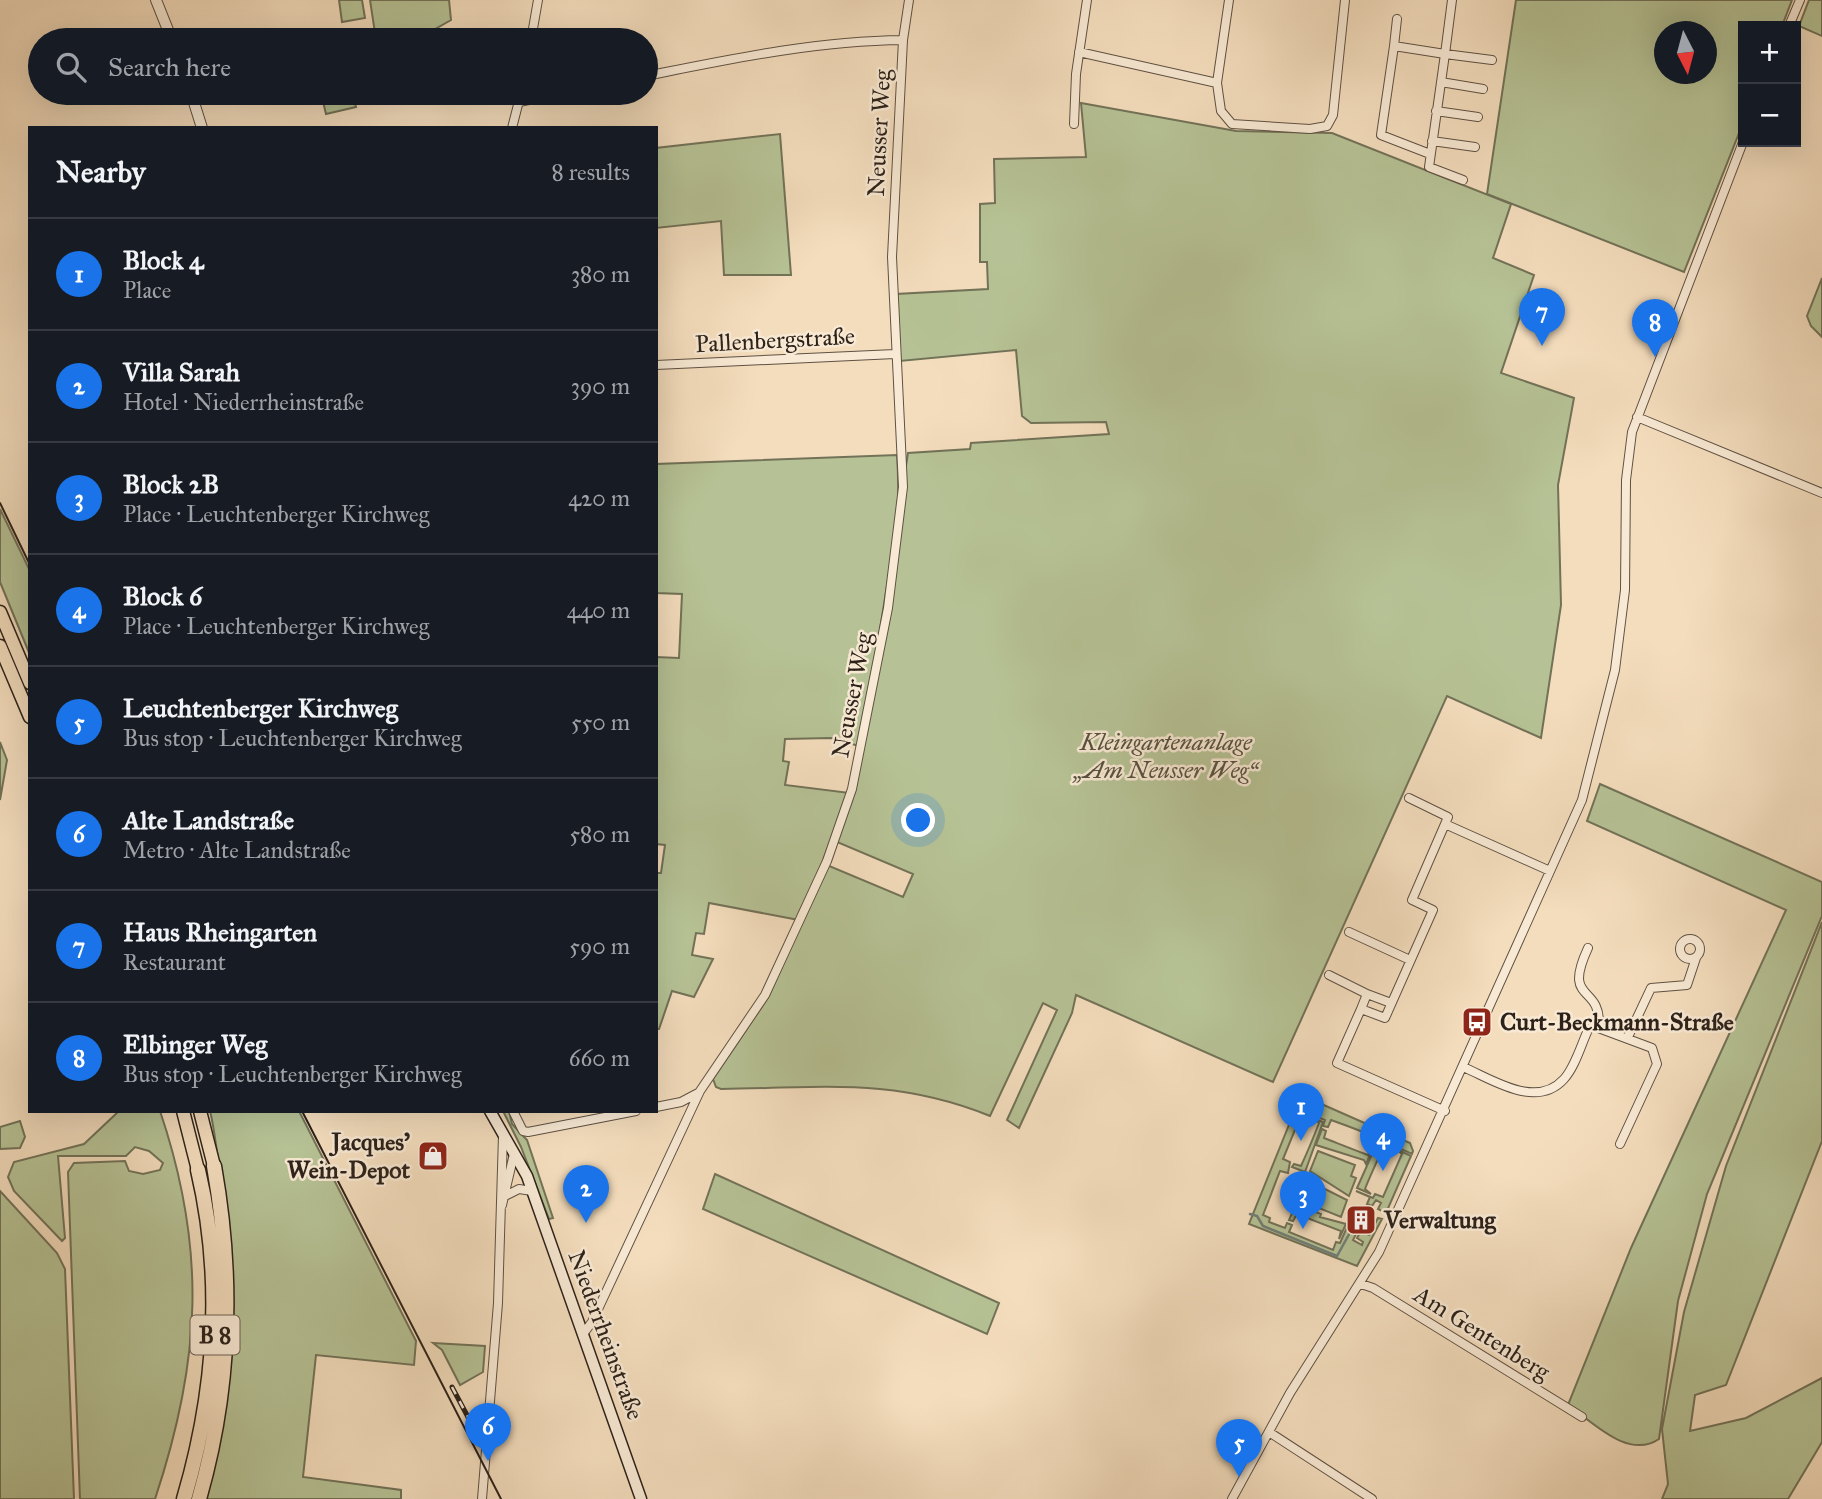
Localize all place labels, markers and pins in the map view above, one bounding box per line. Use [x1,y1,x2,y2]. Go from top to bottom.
pin: 7 [1519,288,1565,346]
pin: 8 [1632,299,1678,357]
bus stop icon: Curt-Beckmann-Straße [1460,1005,1494,1039]
place label: Curt-Beckmann-Straße [1500,1007,1734,1037]
pin: 1 [1278,1083,1324,1141]
pin: 4 [1360,1113,1406,1171]
place label: Jacques’ Wein-Depot [287,1127,411,1185]
shop icon: Jacques’ Wein-Depot [416,1139,450,1173]
pin: 2 [563,1165,609,1223]
pin: 3 [1280,1171,1326,1229]
building icon: Verwaltung [1344,1203,1378,1237]
place label: Verwaltung [1383,1205,1497,1235]
pin: 6 [465,1403,511,1461]
pin: 5 [1216,1419,1262,1477]

